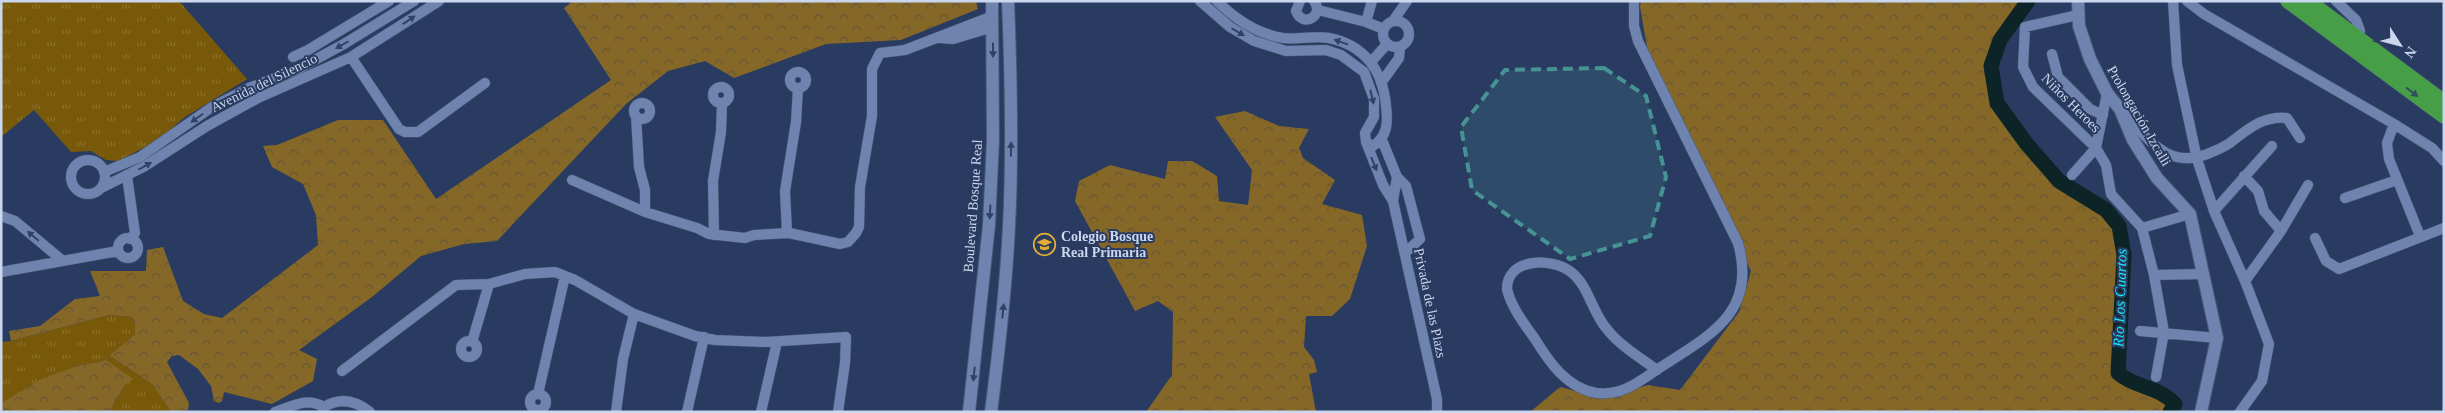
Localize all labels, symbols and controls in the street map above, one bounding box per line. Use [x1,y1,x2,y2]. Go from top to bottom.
one-way arrow [402,16,416,25]
north arrow [2375,20,2425,70]
one-way arrow [1231,27,1244,36]
one-way arrow [1334,38,1349,45]
one-way arrow [335,41,349,49]
one-way arrow [989,42,997,58]
text: N [2401,44,2419,61]
street label: Avenida del Silencio [208,51,320,115]
street label: Prolongación Izcalli [2104,63,2174,169]
street label: Niños Heroes [2039,71,2103,135]
one-way arrow [2405,87,2418,98]
one-way arrow [1368,89,1376,104]
one-way arrow [191,113,204,123]
street label: Boulevard Bosque Real [961,139,985,273]
one-way arrow [1007,141,1015,157]
one-way arrow [1370,157,1378,172]
one-way arrow [137,162,152,170]
one-way arrow [986,205,994,221]
place label: Colegio Bosque Real Primaria [1061,229,1153,260]
one-way arrow [27,231,40,242]
school or university icon: Colegio Bosque Real Primaria [1033,232,1057,256]
street label: Privada de las Plazs [1411,247,1449,359]
water label: Río Los Cuartos [2110,248,2130,348]
one-way arrow [999,303,1007,319]
one-way arrow [970,366,978,382]

